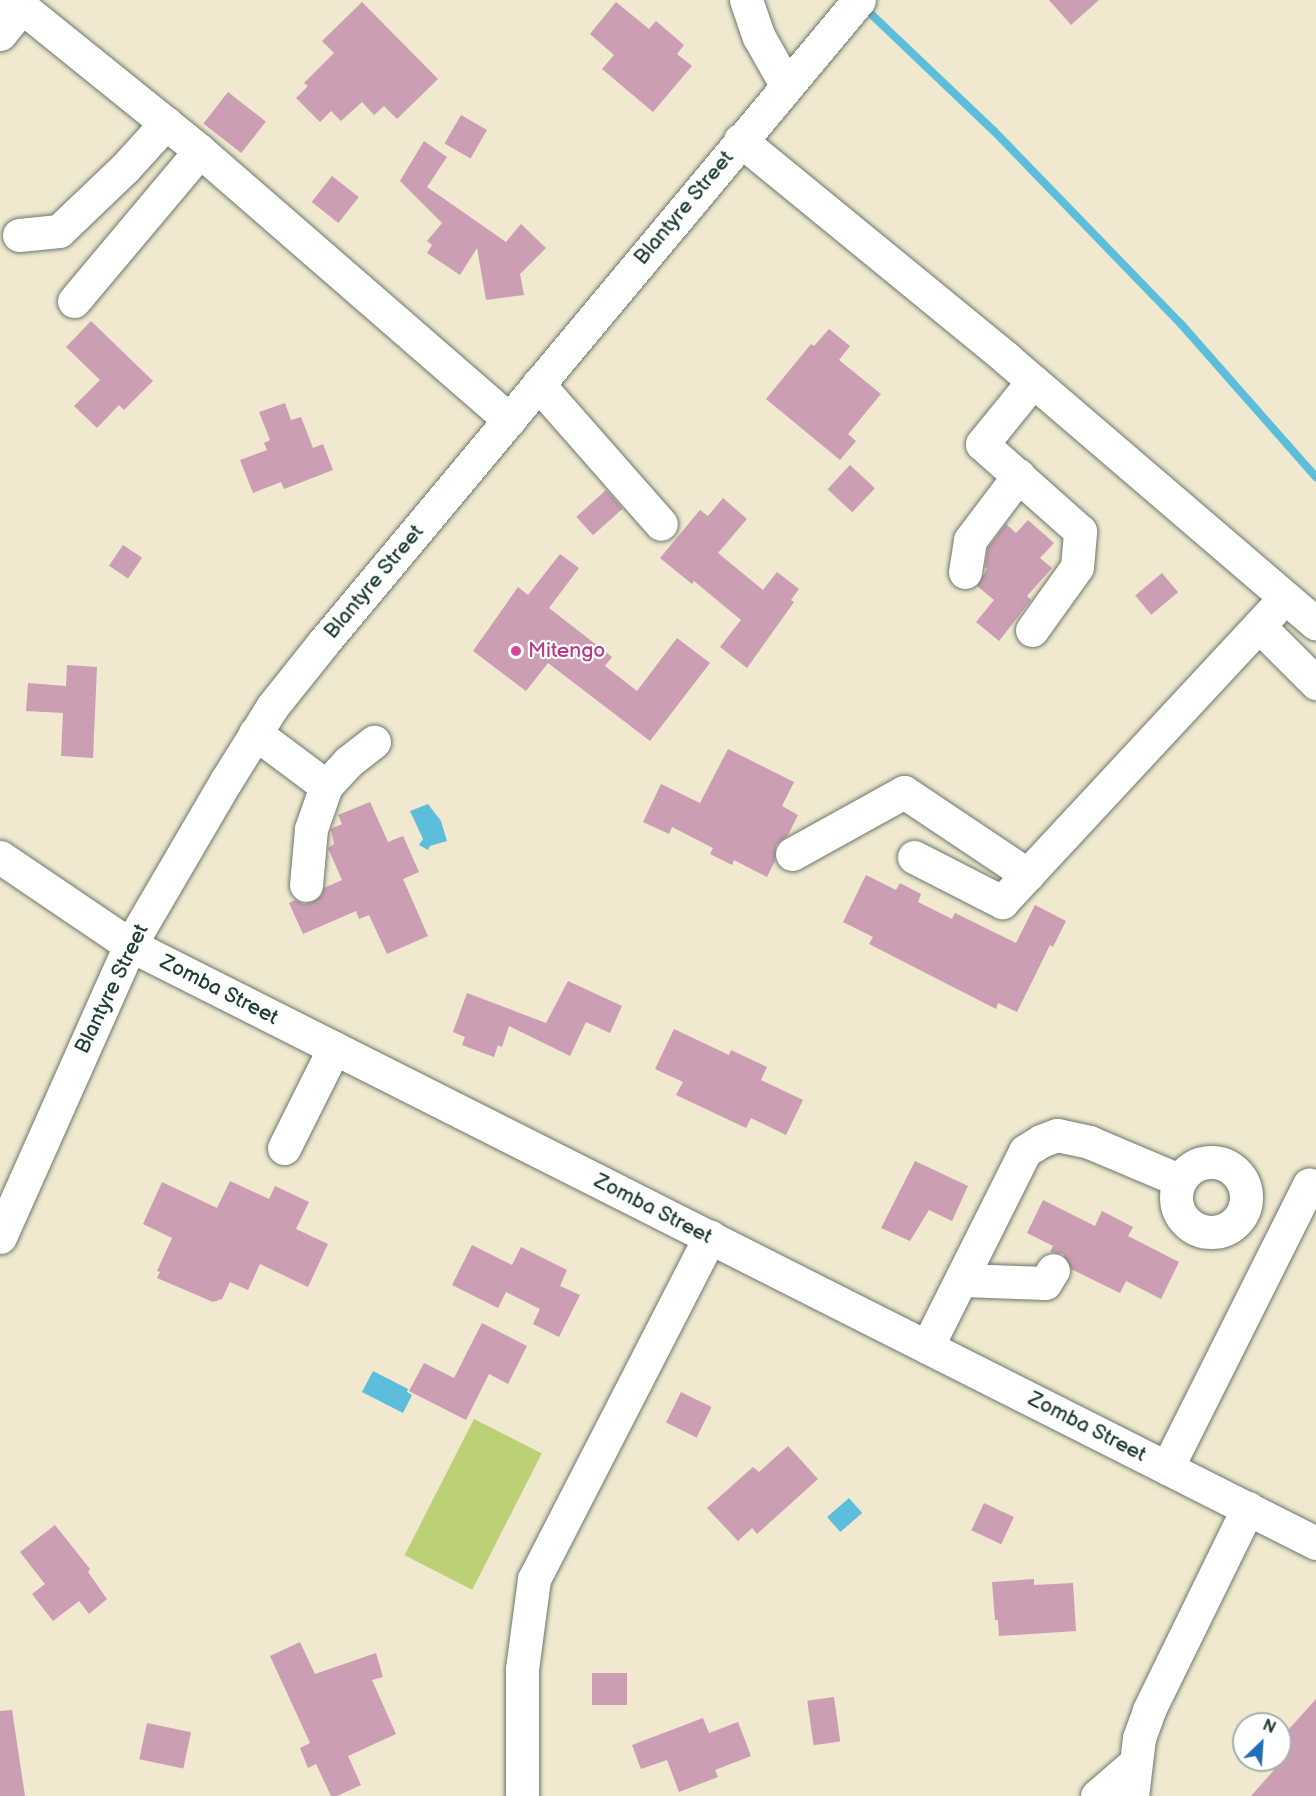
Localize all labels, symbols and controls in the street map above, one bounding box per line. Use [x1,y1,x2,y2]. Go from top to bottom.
street label: Blantyre Street [629,146,739,270]
street label: Blantyre Street [319,520,429,644]
place label: Mitengo [528,638,605,664]
marker: Mitengo [509,644,523,658]
street label: Blantyre Street [70,920,154,1058]
street label: Zomba Street [156,949,282,1031]
street label: Zomba Street [590,1168,716,1250]
street label: Zomba Street [1024,1386,1150,1468]
north arrow [1232,1712,1292,1772]
text: N [1260,1716,1278,1738]

